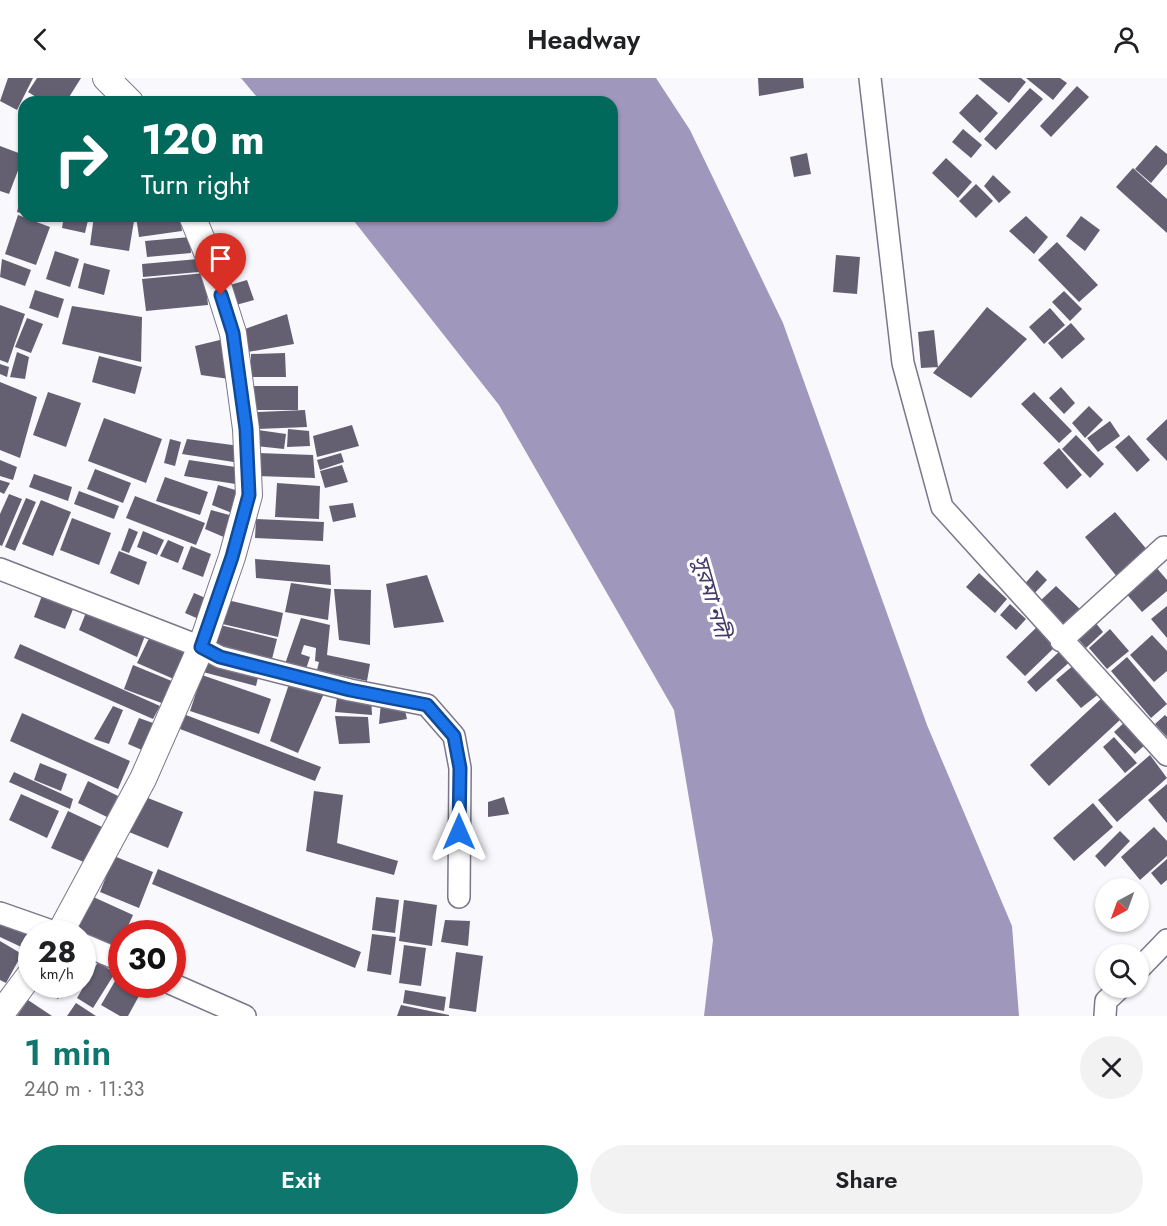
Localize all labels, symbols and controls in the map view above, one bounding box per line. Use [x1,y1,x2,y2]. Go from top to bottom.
text: Headway [527,20,640,59]
icon: back [24,23,57,56]
icon: person [1110,23,1143,56]
text: 120 m [141,109,265,170]
icon: right [42,120,120,198]
text: Turn right [141,165,249,204]
pin [195,233,246,295]
icon: arrive [204,242,237,275]
water label: সুরমা নদী [685,551,740,645]
position arrow [427,800,491,864]
north arrow [1095,878,1149,932]
map controls [1095,878,1149,998]
speed limit sign: 30 [108,920,186,998]
text: 28 [38,930,76,973]
button: search [1095,944,1149,998]
text: km/h [40,963,74,985]
text: 1 min [24,1026,111,1078]
button: close [1080,1036,1143,1099]
text: 240 m · 11:33 [24,1075,144,1104]
button: Exit [24,1145,578,1214]
button: Share [590,1145,1143,1214]

